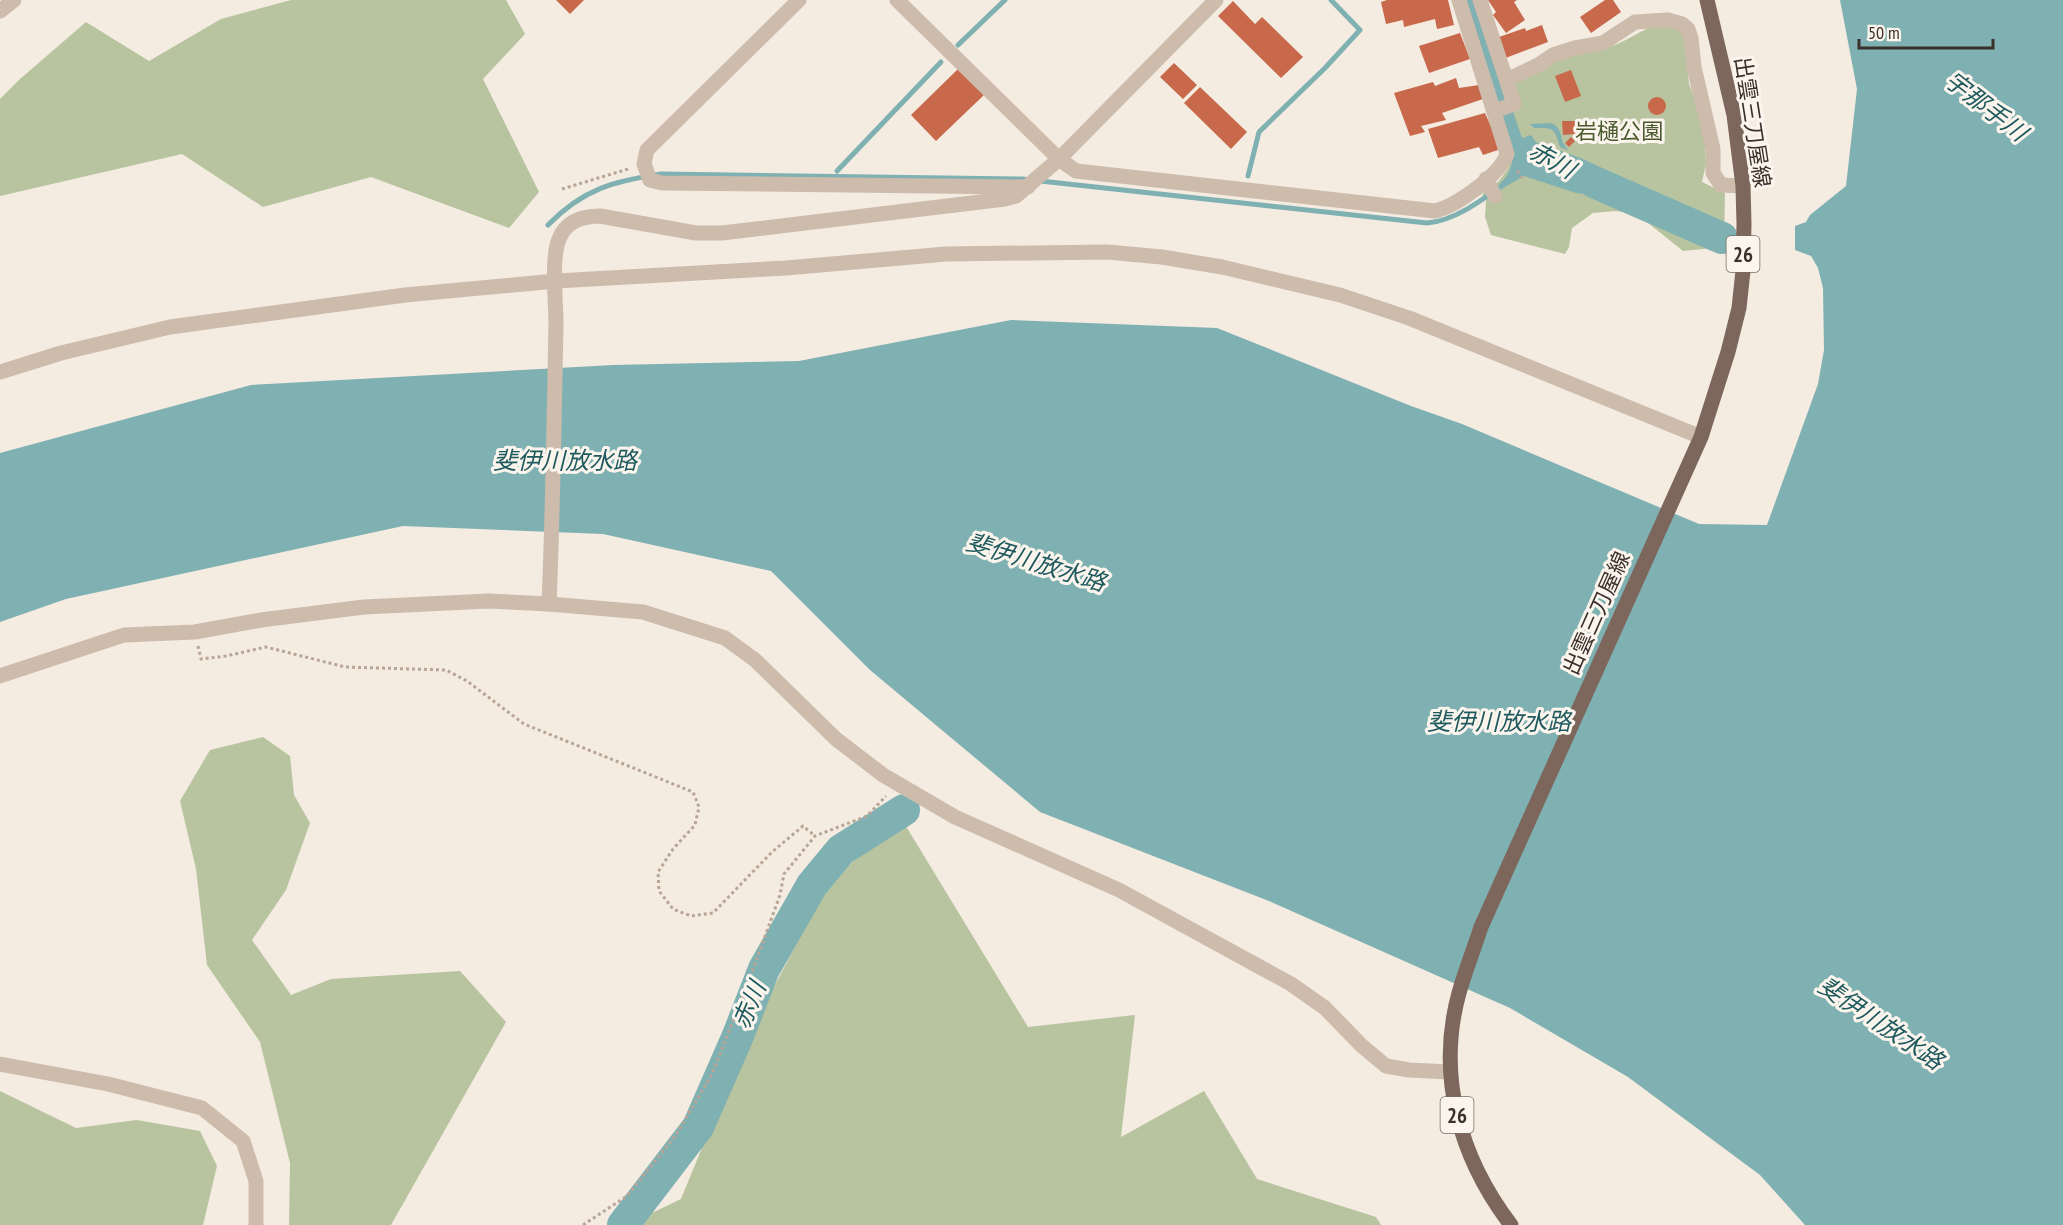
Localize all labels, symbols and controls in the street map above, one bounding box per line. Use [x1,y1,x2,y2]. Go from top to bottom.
scale bar [1859,12,1992,50]
text: 50 m [1868,21,1900,44]
street label: 出雲三刀屋線 [1729,55,1777,189]
water label: 宇那手川 [1939,64,2036,150]
park label: 岩樋公園 [1575,117,1663,145]
water label: 赤川 [1523,135,1583,187]
road number: 26 [1726,236,1760,272]
water label: 斐伊川放水路 [493,445,639,476]
water label: 斐伊川放水路 [963,526,1111,598]
street label: 出雲三刀屋線 [1556,547,1636,679]
water label: 斐伊川放水路 [1427,706,1573,737]
water label: 斐伊川放水路 [1813,970,1951,1077]
water label: 赤川 [725,974,774,1033]
road number: 26 [1440,1097,1474,1133]

